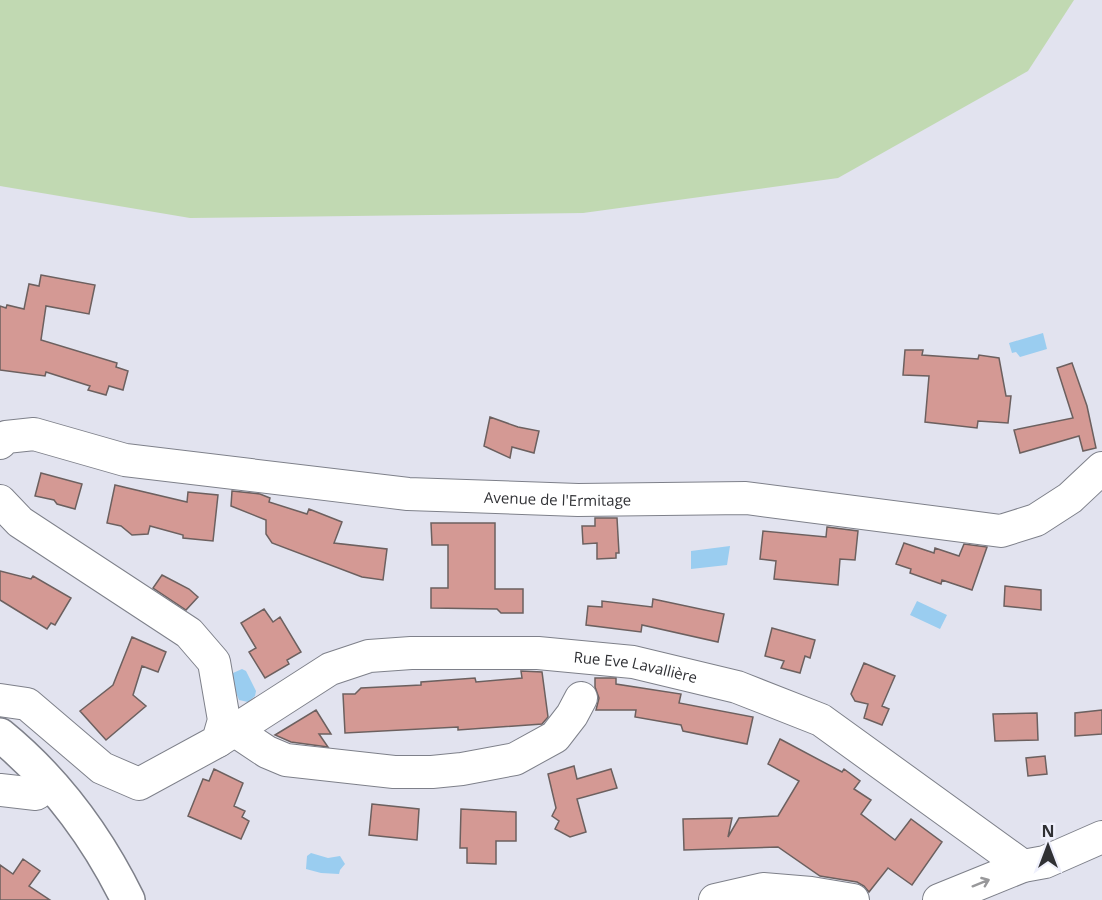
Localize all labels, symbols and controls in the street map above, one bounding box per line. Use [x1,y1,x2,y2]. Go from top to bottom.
street label: Avenue de l'Ermitage [484,487,631,510]
street label: Rue Eve Lavallière [573,646,699,687]
north arrow [1018,816,1078,876]
text: N [1041,820,1055,842]
one-way arrow [972,877,990,888]

